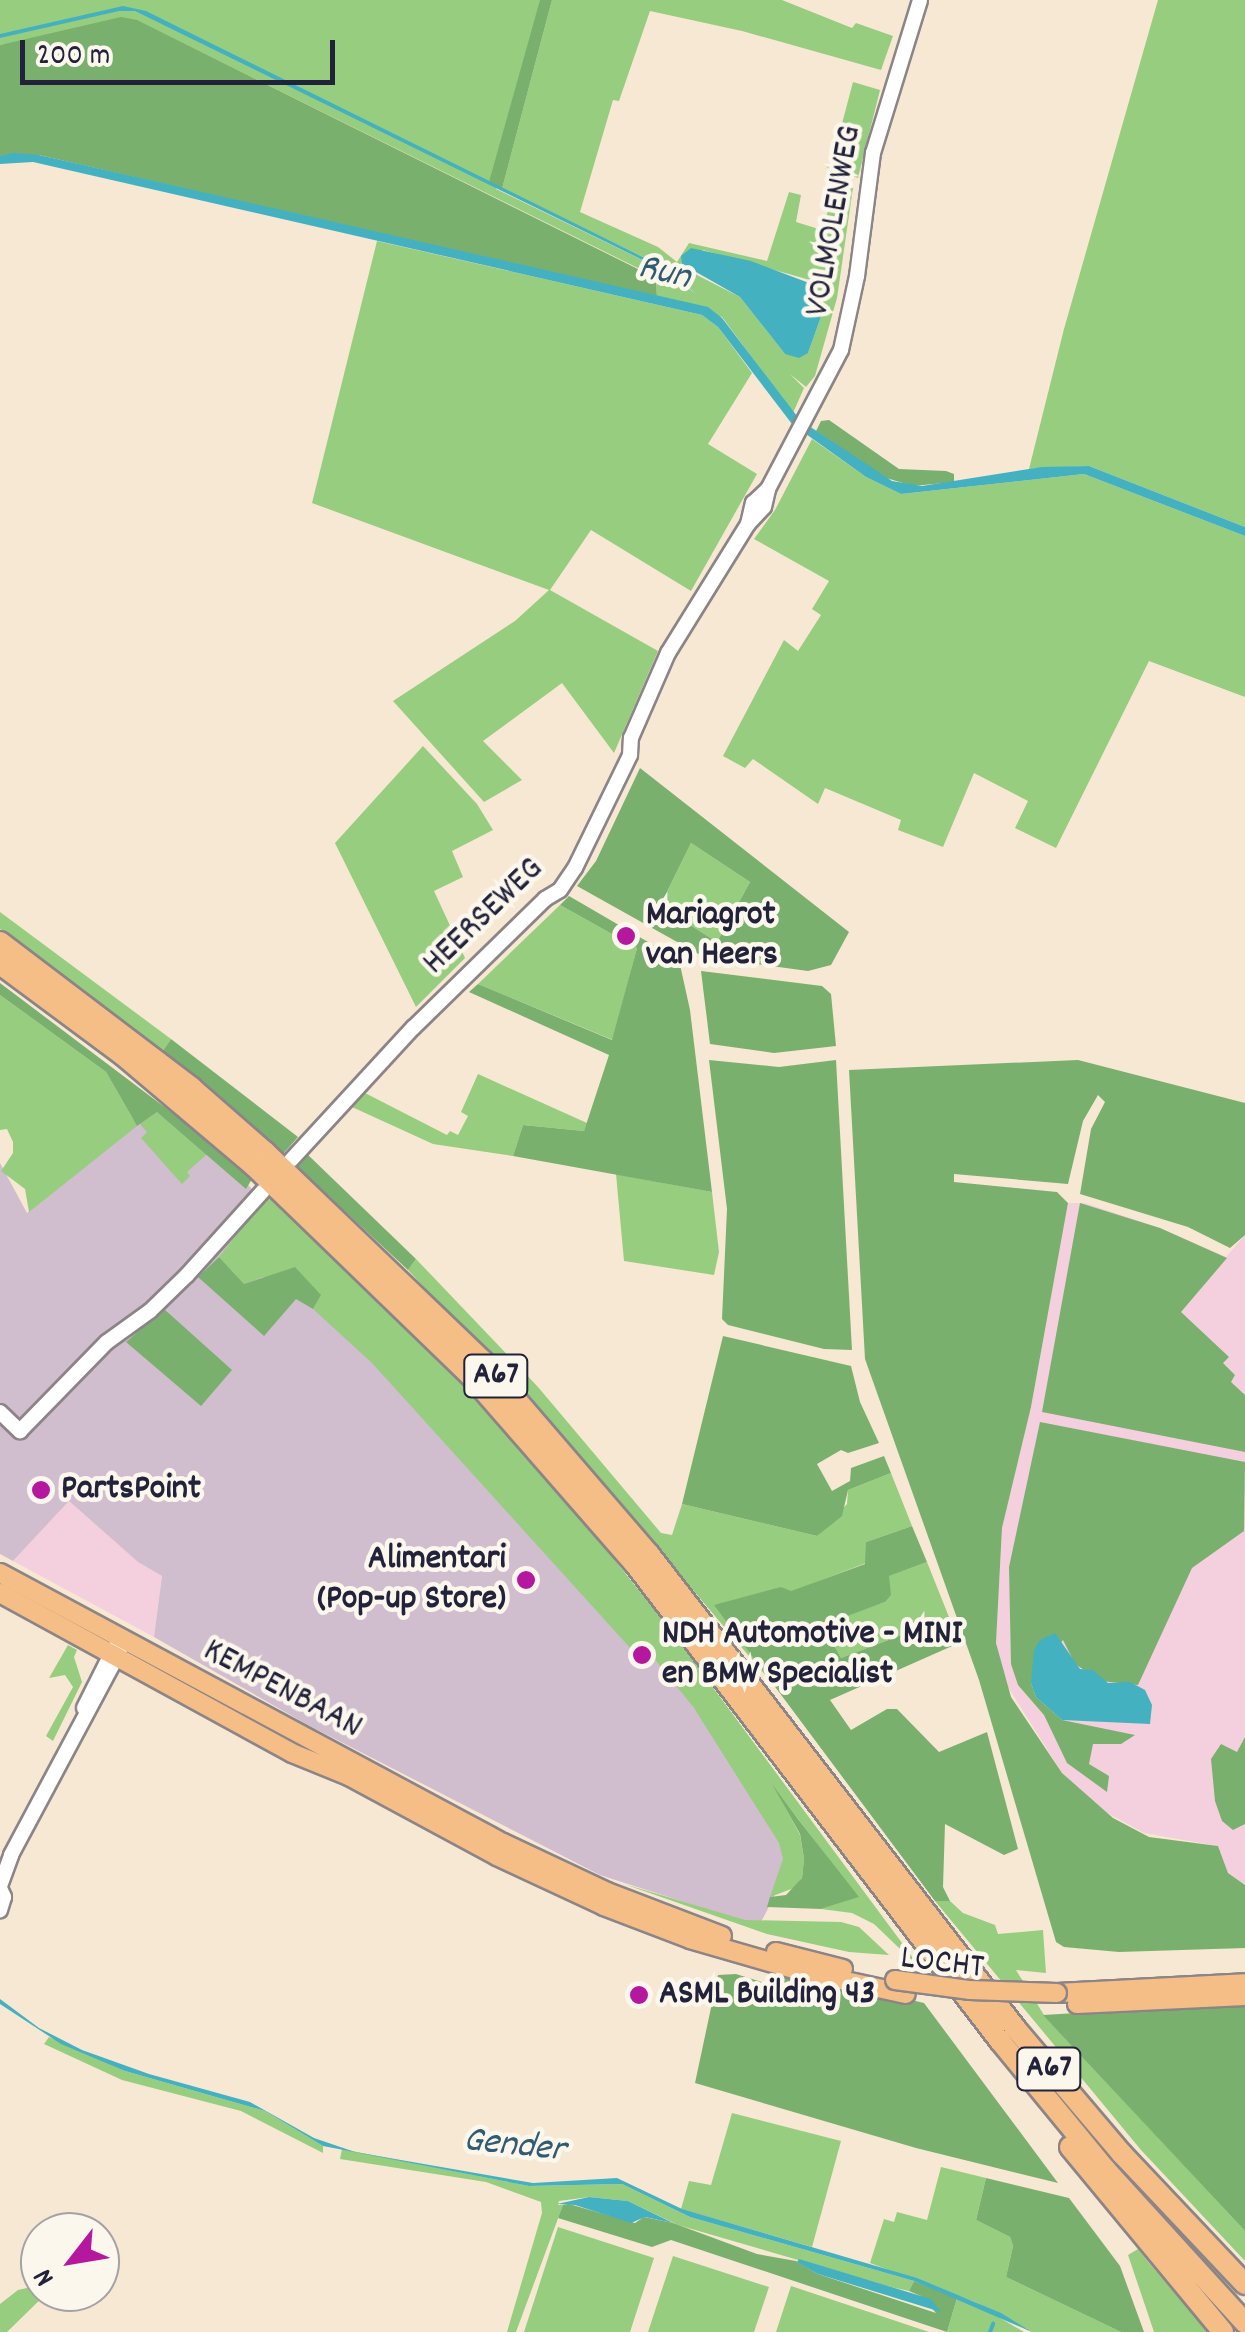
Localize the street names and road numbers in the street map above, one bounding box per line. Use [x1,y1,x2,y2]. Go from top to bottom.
street label: VOLMOLENWEG [798,122,872,320]
street label: HEERSEWEG [415,849,553,985]
road number: A67 [461,1349,531,1403]
street label: KEMPENBAAN [195,1631,369,1749]
street label: LOCHT [898,1938,986,1990]
road number: A67 [1014,2042,1084,2096]

